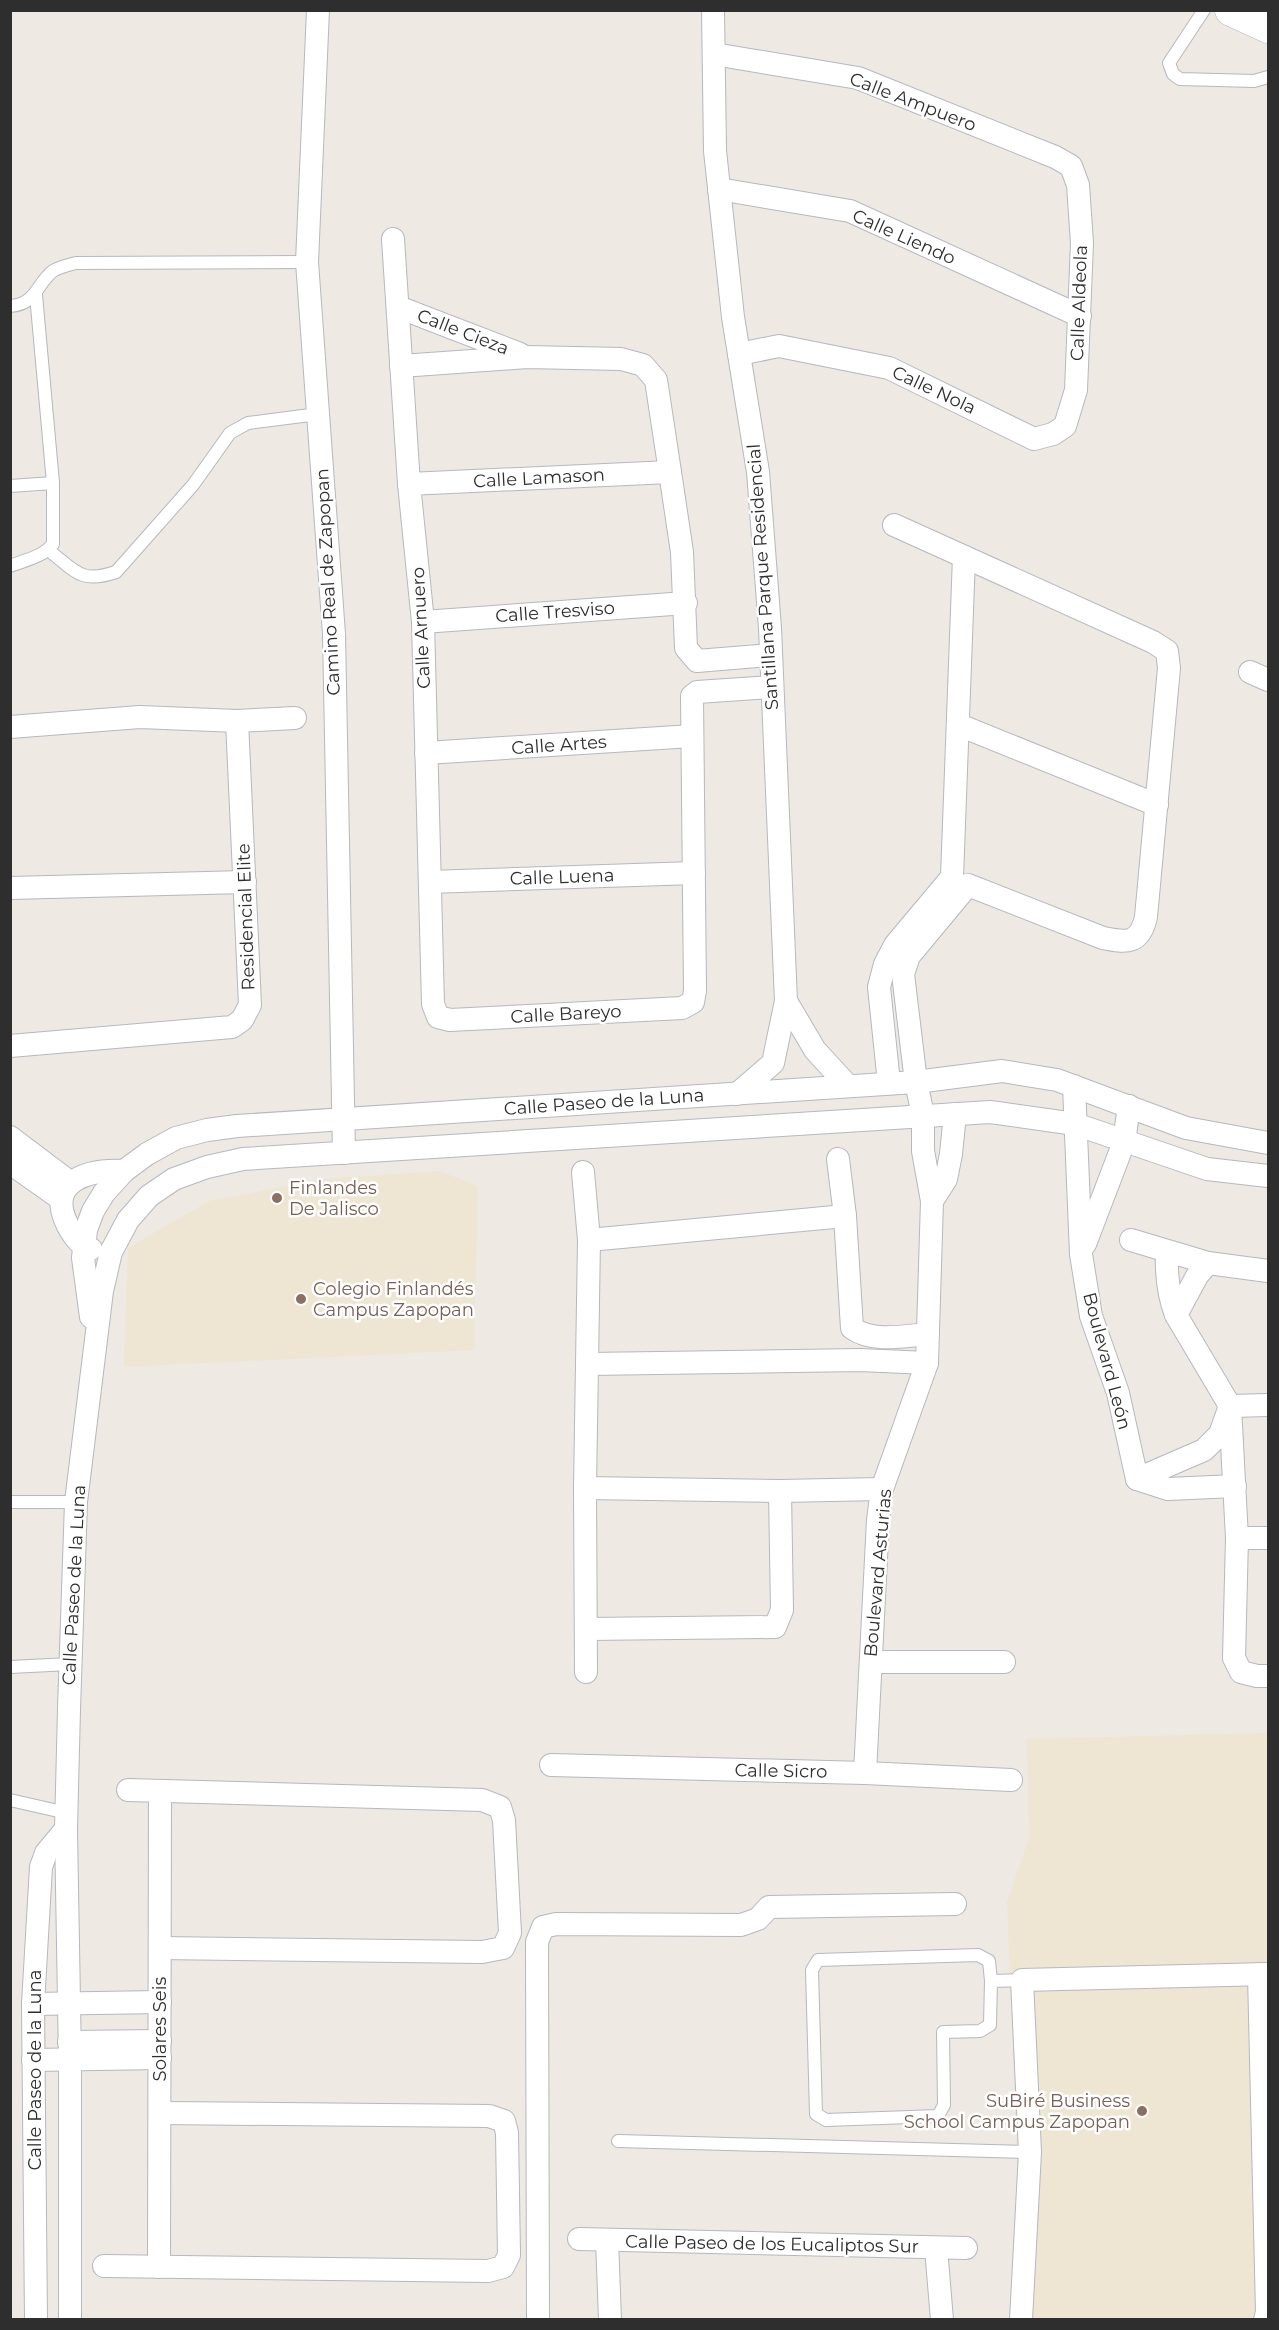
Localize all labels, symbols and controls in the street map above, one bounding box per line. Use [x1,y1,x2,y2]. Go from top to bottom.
street label: Calle Ampuero [847,68,979,136]
street label: Calle Liendo [849,204,959,270]
street label: Calle Aldeola [1066,245,1092,361]
street label: Calle Cieza [414,304,512,360]
street label: Calle Nola [889,361,979,419]
street label: Santillana Parque Residencial [743,443,783,711]
street label: Calle Lamason [473,464,605,492]
street label: Camino Real de Zapopan [311,468,345,696]
street label: Calle Arnuero [407,567,435,689]
street label: Calle Tresviso [495,597,615,627]
street label: Calle Artes [511,731,608,759]
street label: Residencial Elite [232,843,260,991]
street label: Calle Luena [509,864,615,890]
street label: Calle Bareyo [510,1000,622,1028]
street label: Calle Paseo de la Luna [503,1084,705,1120]
place label: Finlandes De Jalisco [289,1177,379,1220]
marker: Finlandes De Jalisco [270,1191,284,1205]
place label: Colegio Finlandés Campus Zapopan [313,1278,474,1321]
street label: Boulevard León [1078,1290,1136,1432]
marker: Colegio Finlandés Campus Zapopan [294,1292,308,1306]
street label: Calle Paseo de la Luna [58,1484,90,1686]
street label: Boulevard Asturias [860,1488,896,1658]
street label: Calle Sicro [734,1759,828,1783]
street label: Calle Paseo de la Luna [24,1970,46,2170]
street label: Solares Seis [149,1976,171,2081]
place label: SuBiré Business School Campus Zapopan [904,2090,1130,2133]
marker: SuBiré Business School Campus Zapopan [1135,2104,1149,2118]
street label: Calle Paseo de los Eucaliptos Sur [625,2230,919,2258]

